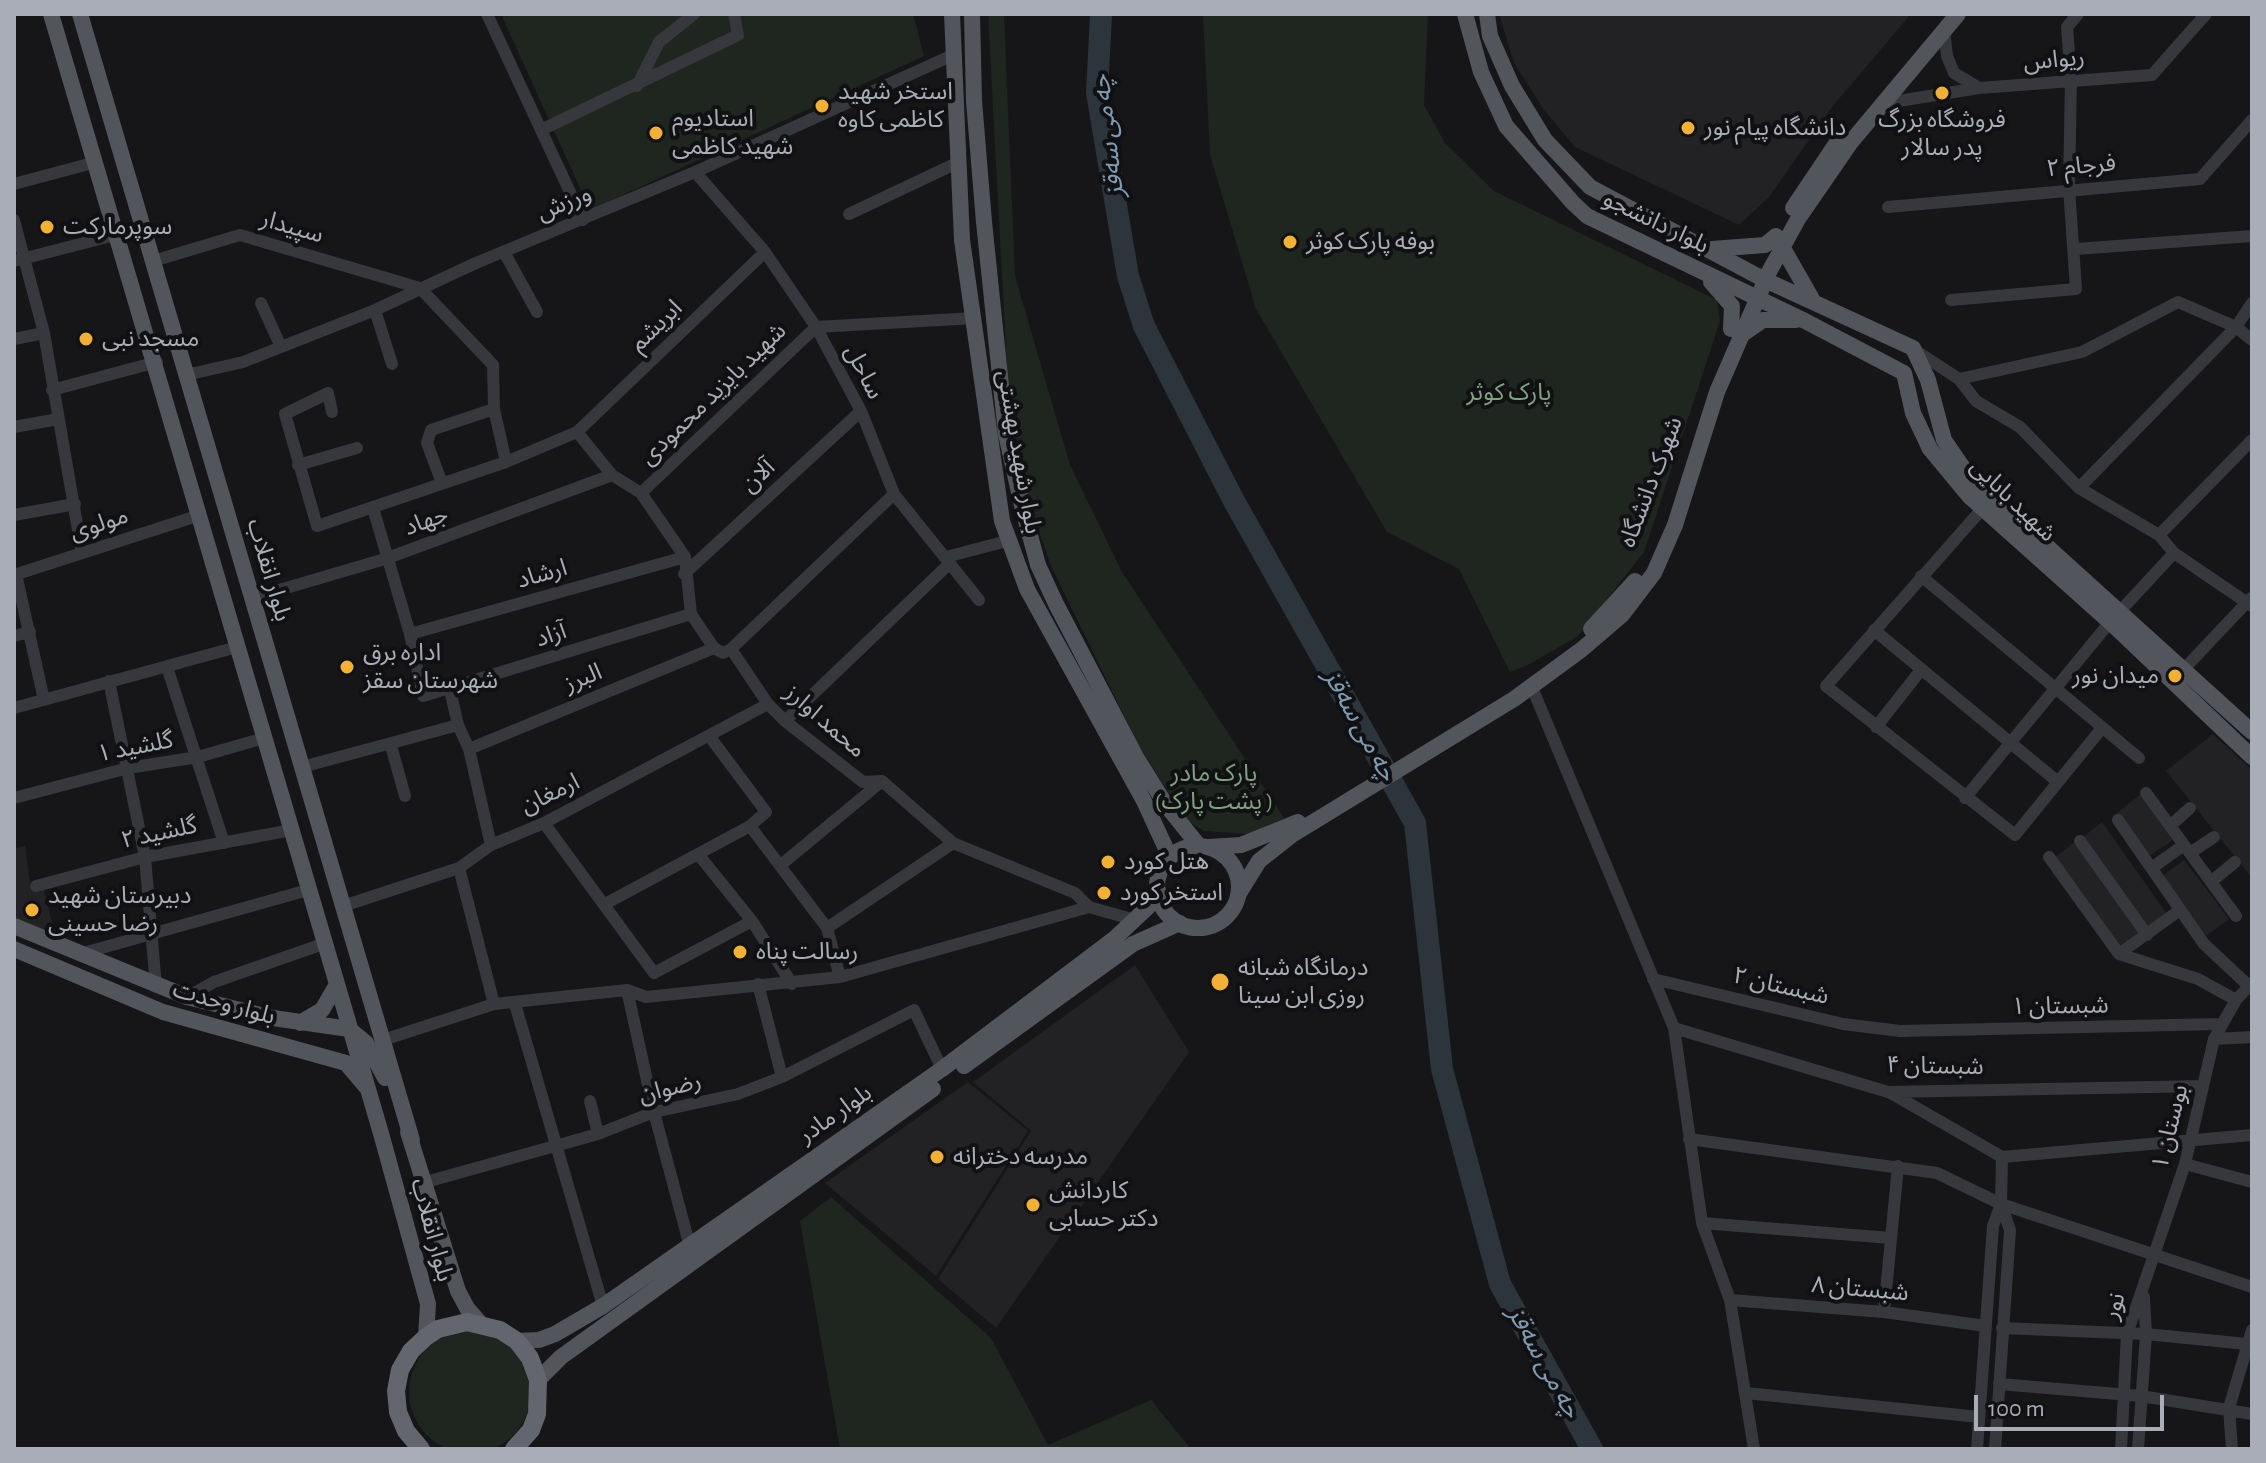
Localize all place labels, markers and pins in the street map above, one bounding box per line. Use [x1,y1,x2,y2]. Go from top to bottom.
place label: استخر شهید کاظمی کاوه [838,78,953,134]
marker: فروشگاه بزرگ پدر سالار [1933,84,1951,102]
marker: استخر شهید کاظمی کاوه [813,97,831,115]
place label: استادیوم شهید کاظمی [672,105,793,161]
place label: فروشگاه بزرگ پدر سالار [1878,106,2006,162]
place label: دانشگاه پیام نور [1704,114,1846,142]
marker: دانشگاه پیام نور [1679,119,1697,137]
marker: استادیوم شهید کاظمی [647,124,665,142]
place label: سوپرمارکت [63,213,172,241]
marker: سوپرمارکت [38,218,56,236]
place label: بوفه پارک کوثر [1306,228,1435,256]
marker: بوفه پارک کوثر [1281,233,1299,251]
place label: مسجد نبی [102,325,199,353]
marker: مسجد نبی [77,330,95,348]
place label: اداره برق شهرستان سقز [363,639,498,695]
marker: اداره برق شهرستان سقز [338,658,356,676]
place label: میدان نور [2072,662,2159,690]
marker: میدان نور [2166,667,2184,685]
place label: هتل کورد [1124,848,1209,876]
marker: هتل کورد [1099,853,1117,871]
place label: استخر کورد [1120,879,1223,907]
place label: دبیرستان شهید رضا حسینی [48,882,191,938]
marker: استخر کورد [1095,884,1113,902]
marker: دبیرستان شهید رضا حسینی [23,901,41,919]
place label: رسالت پناه [756,938,858,966]
marker: رسالت پناه [731,943,749,961]
place label: درمانگاه شبانه روزی ابن سینا [1238,954,1368,1010]
marker: درمانگاه شبانه روزی ابن سینا [1209,971,1231,993]
place label: مدرسه دخترانه [953,1143,1088,1171]
marker: مدرسه دخترانه [928,1148,946,1166]
place label: کاردانش دکتر حسابی [1049,1177,1158,1233]
marker: کاردانش دکتر حسابی [1024,1196,1042,1214]

